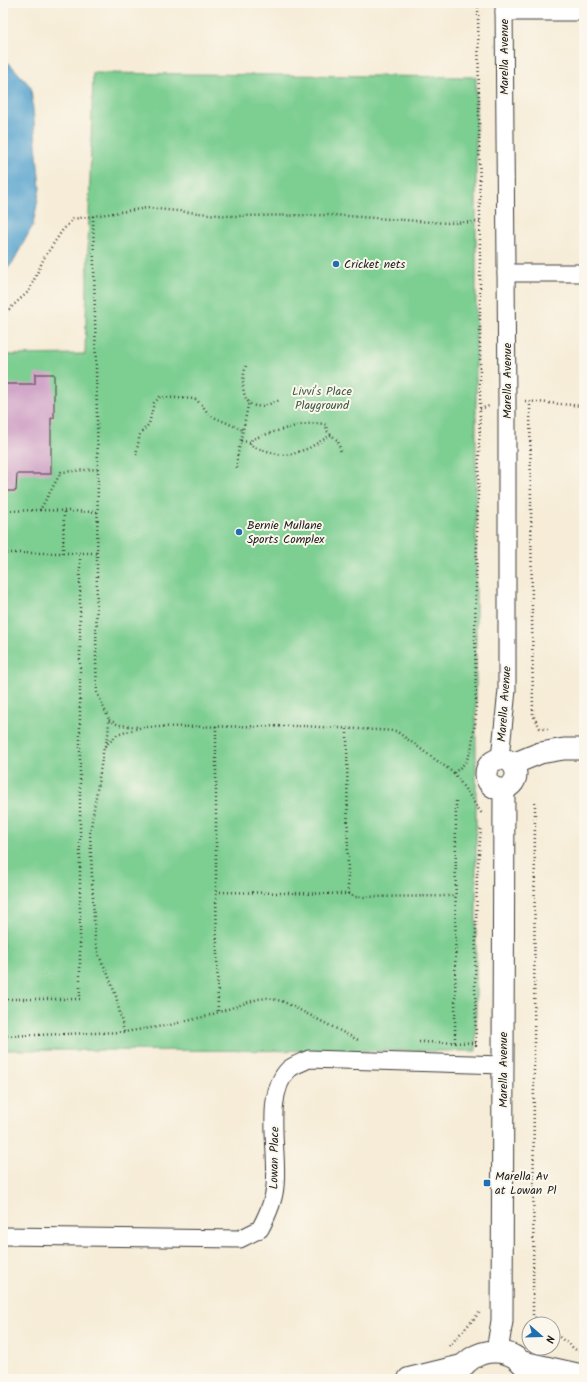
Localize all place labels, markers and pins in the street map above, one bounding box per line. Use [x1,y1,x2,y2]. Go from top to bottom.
place label: Cricket nets [344,255,405,274]
marker: Cricket nets [331,259,341,269]
place label: Bernie Mullane Sports Complex [247,516,325,549]
marker: Bernie Mullane Sports Complex [234,527,244,537]
place label: Marella Av at Lowan Pl [495,1167,557,1200]
marker: Marella Av at Lowan Pl [482,1178,492,1188]

